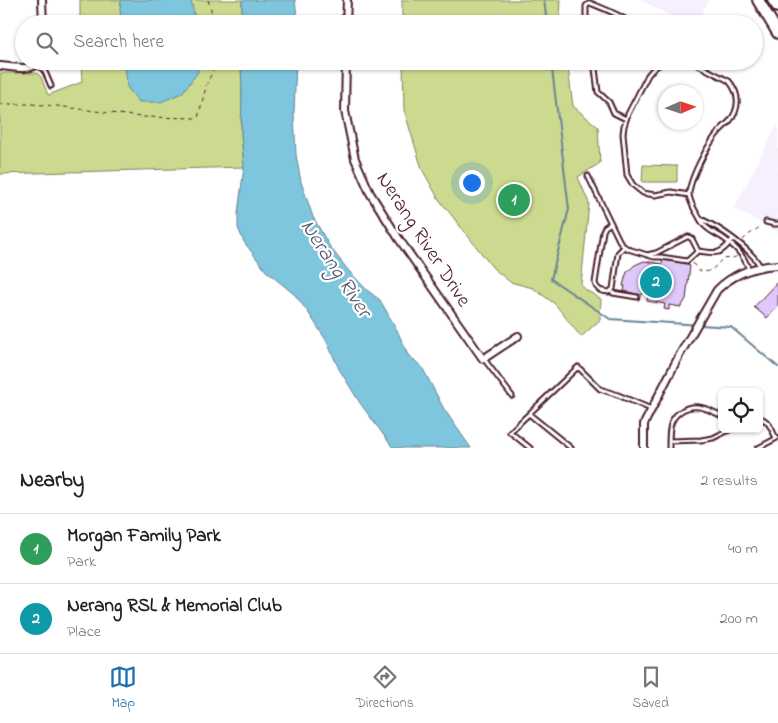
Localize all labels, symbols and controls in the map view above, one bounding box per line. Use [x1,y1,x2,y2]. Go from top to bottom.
search box [15,15,763,70]
icon: search [33,29,61,57]
text: Search here [73,29,164,56]
north arrow [658,85,703,130]
street label: Nerang River Drive [366,167,478,315]
your location [459,170,485,196]
pin: 1 [498,181,530,219]
water label: Nerang River [291,213,381,327]
pin: 2 [640,263,672,301]
map controls [718,388,763,433]
button: locate [718,388,763,433]
text: Nearby [20,466,84,496]
text: 2 results [700,469,758,493]
text: Morgan Family Park [67,523,221,550]
text: 1 [33,537,39,561]
text: 40 m [728,537,758,561]
text: Park [67,550,96,574]
text: Nerang RSL & Memorial Club [67,593,282,620]
text: 2 [32,607,40,631]
text: 200 m [720,607,758,631]
text: Place [67,620,101,644]
tab: Map [109,663,137,714]
tab: Directions [356,663,414,714]
tab: Saved [632,663,669,714]

